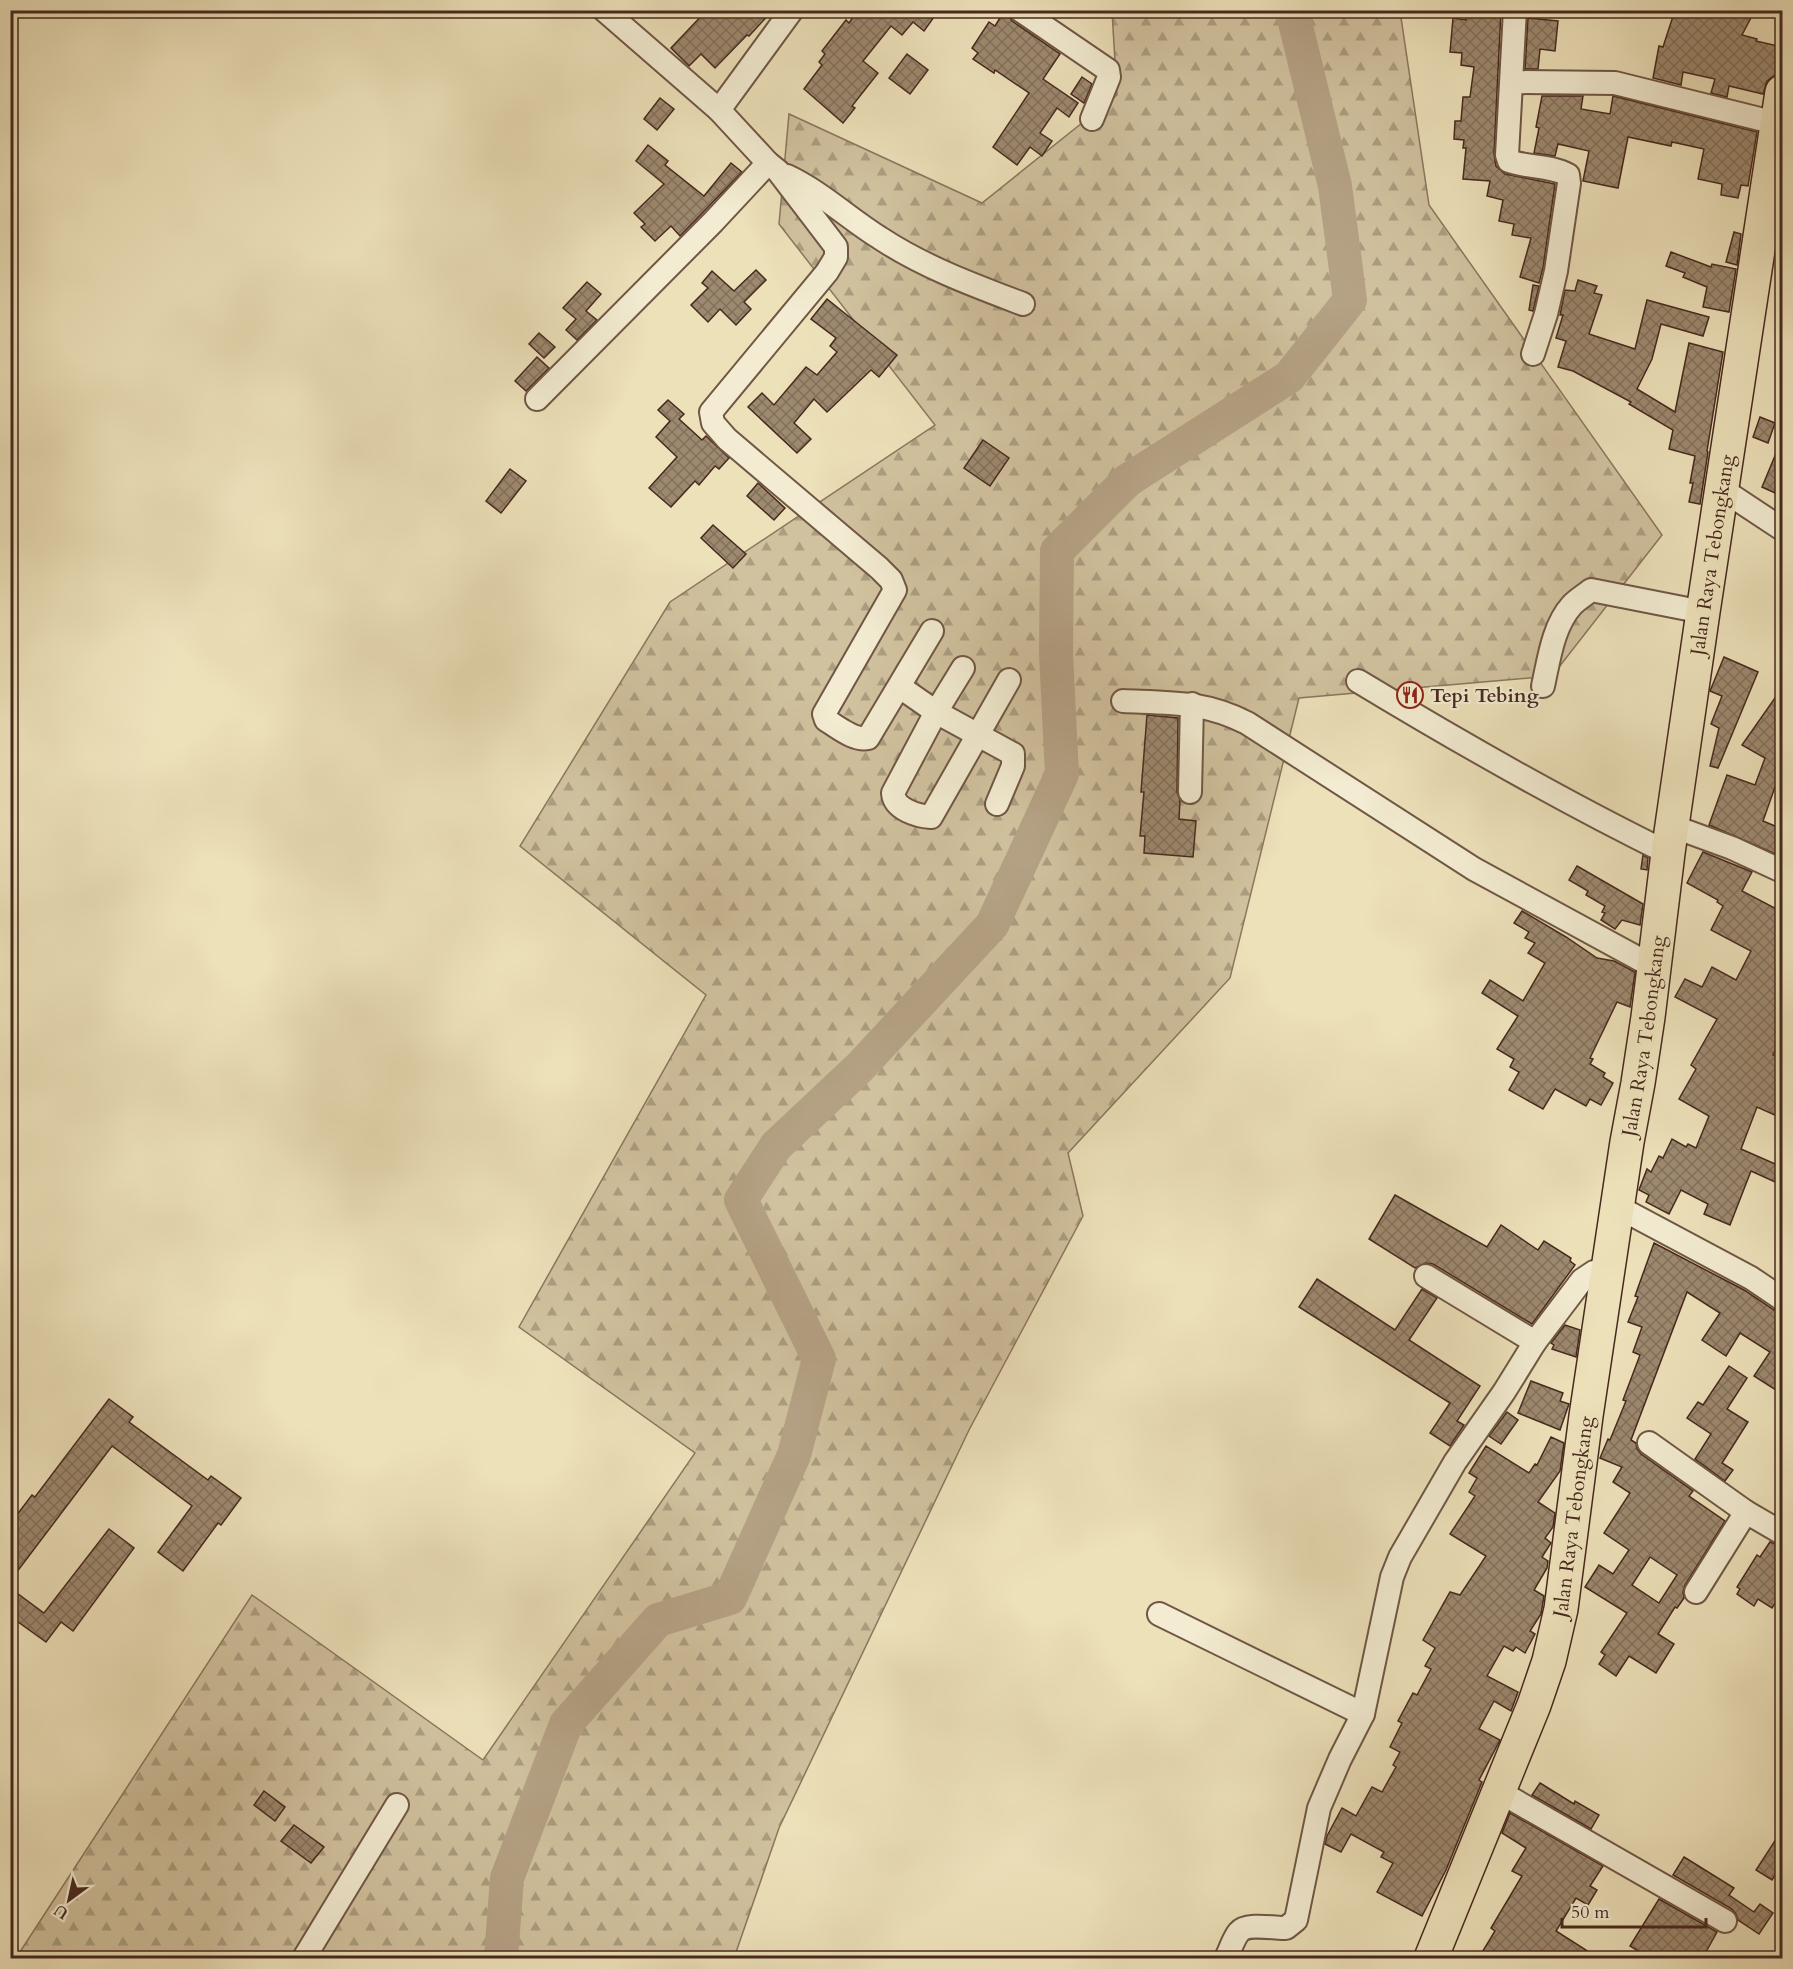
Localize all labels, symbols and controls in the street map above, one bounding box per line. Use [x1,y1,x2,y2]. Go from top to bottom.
street label: Jalan Raya Tebongkang [1683,452,1740,660]
restaurant icon: Tepi Tebing [1395,680,1425,710]
place label: Tepi Tebing [1430,682,1539,709]
street label: Jalan Raya Tebongkang [1614,933,1671,1142]
street label: Jalan Raya Tebongkang [1545,1414,1599,1623]
north arrow [39,1870,99,1930]
scale bar [1562,1891,1706,1929]
text: U [50,1899,73,1925]
text: 50 m [1571,1900,1610,1925]

